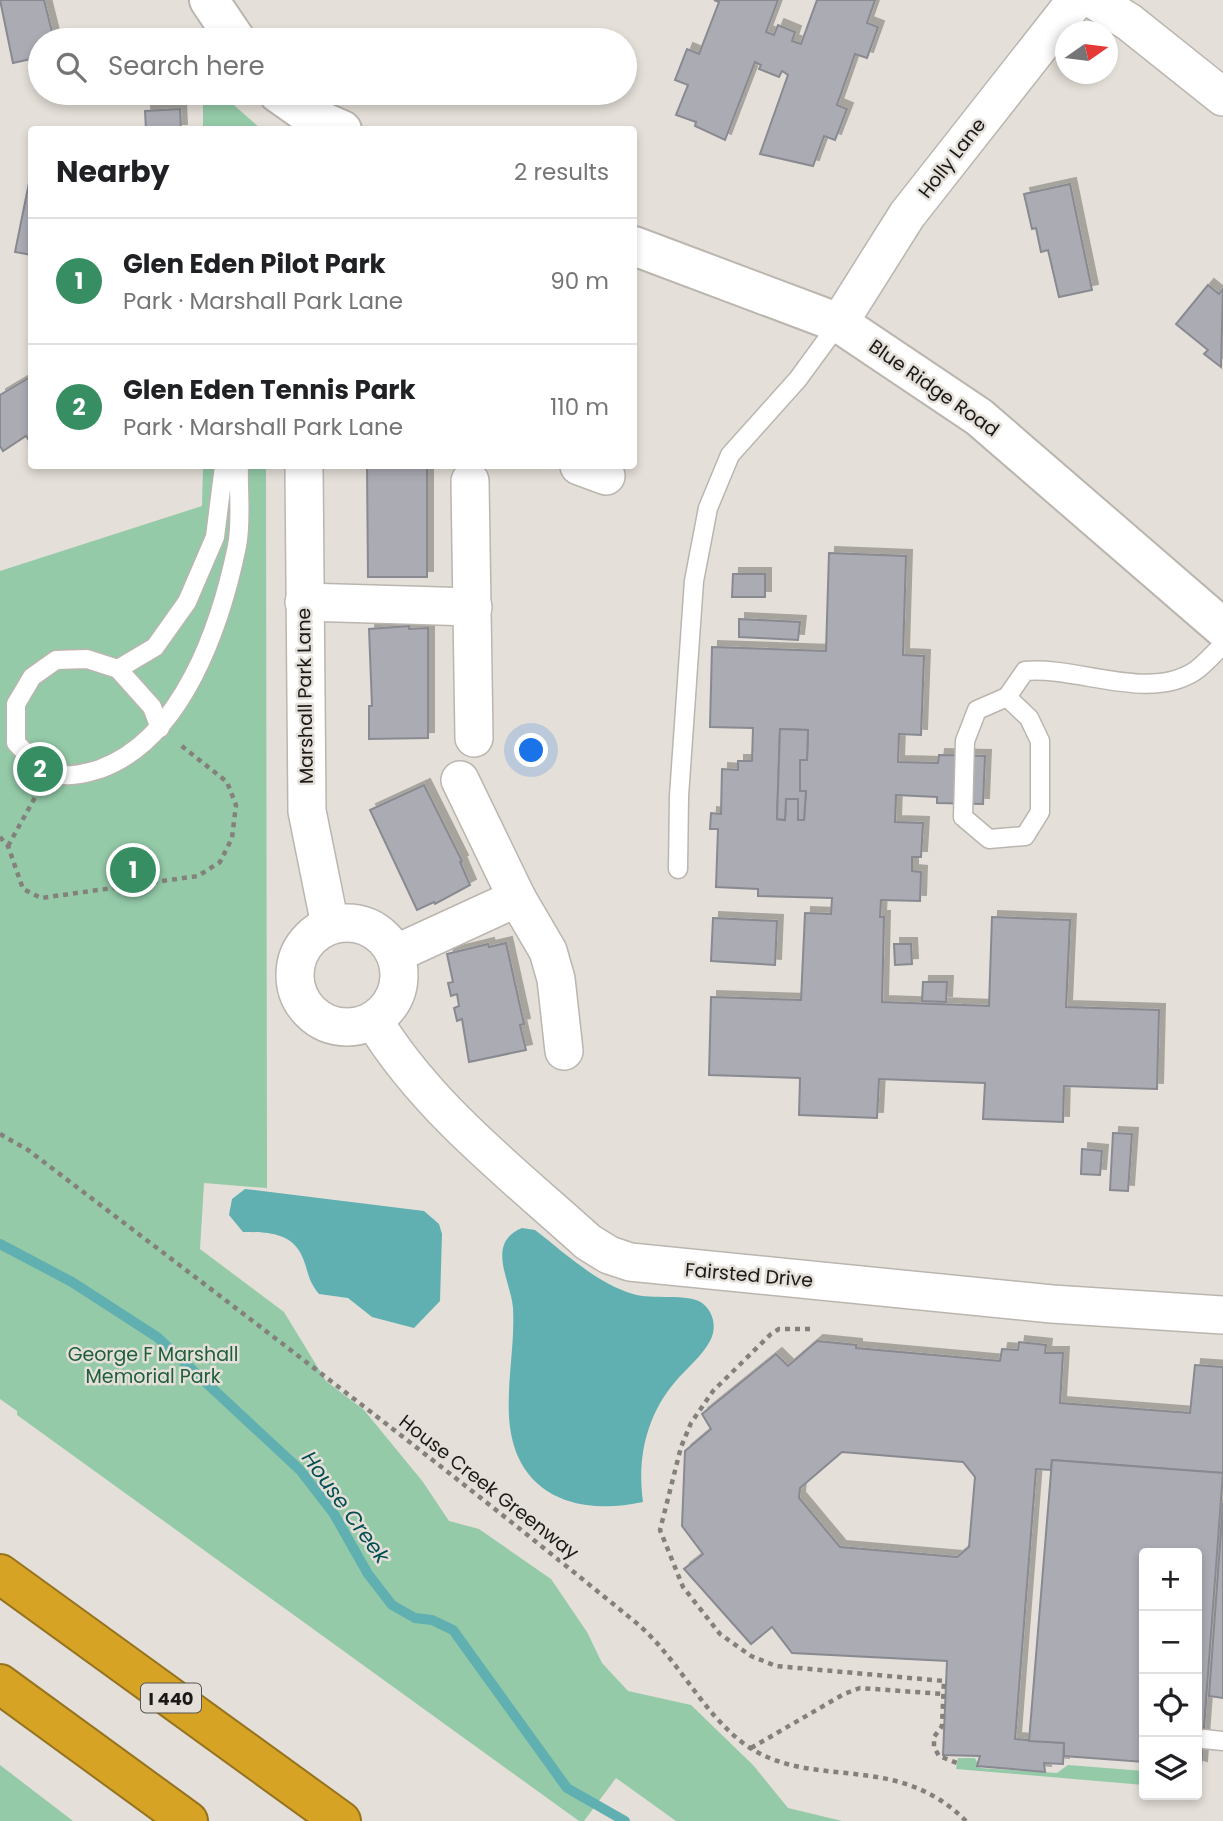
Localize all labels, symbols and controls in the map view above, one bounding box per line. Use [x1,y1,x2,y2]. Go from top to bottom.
north arrow [1055,21,1118,84]
search box [28,28,637,105]
icon: search [52,48,90,86]
text: Search here [108,48,265,84]
street label: Holly Lane [912,112,992,204]
text: Nearby [56,150,170,193]
text: 2 results [514,156,609,188]
text: Glen Eden Pilot Park [123,246,386,282]
text: 1 [75,265,83,297]
text: 90 m [550,265,609,297]
text: Park · Marshall Park Lane [123,285,403,317]
street label: Blue Ridge Road [863,333,1005,443]
text: Glen Eden Tennis Park [123,372,416,408]
text: 2 [72,391,86,423]
text: 110 m [550,391,609,423]
text: Park · Marshall Park Lane [123,411,403,443]
street label: Marshall Park Lane [290,608,320,784]
your location [514,733,548,767]
pin: 2 [17,743,63,795]
pin: 1 [110,844,156,896]
street label: Fairsted Drive [684,1256,814,1294]
park label: George F Marshall Memorial Park [68,1341,238,1390]
street label: House Creek Greenway [394,1408,585,1566]
water label: House Creek [295,1445,397,1570]
map controls [1139,1548,1202,1800]
button: + [1139,1548,1202,1611]
button: − [1139,1611,1202,1674]
button: locate [1139,1674,1202,1737]
road number: I 440 [141,1684,201,1713]
button: layers [1139,1737,1202,1800]

